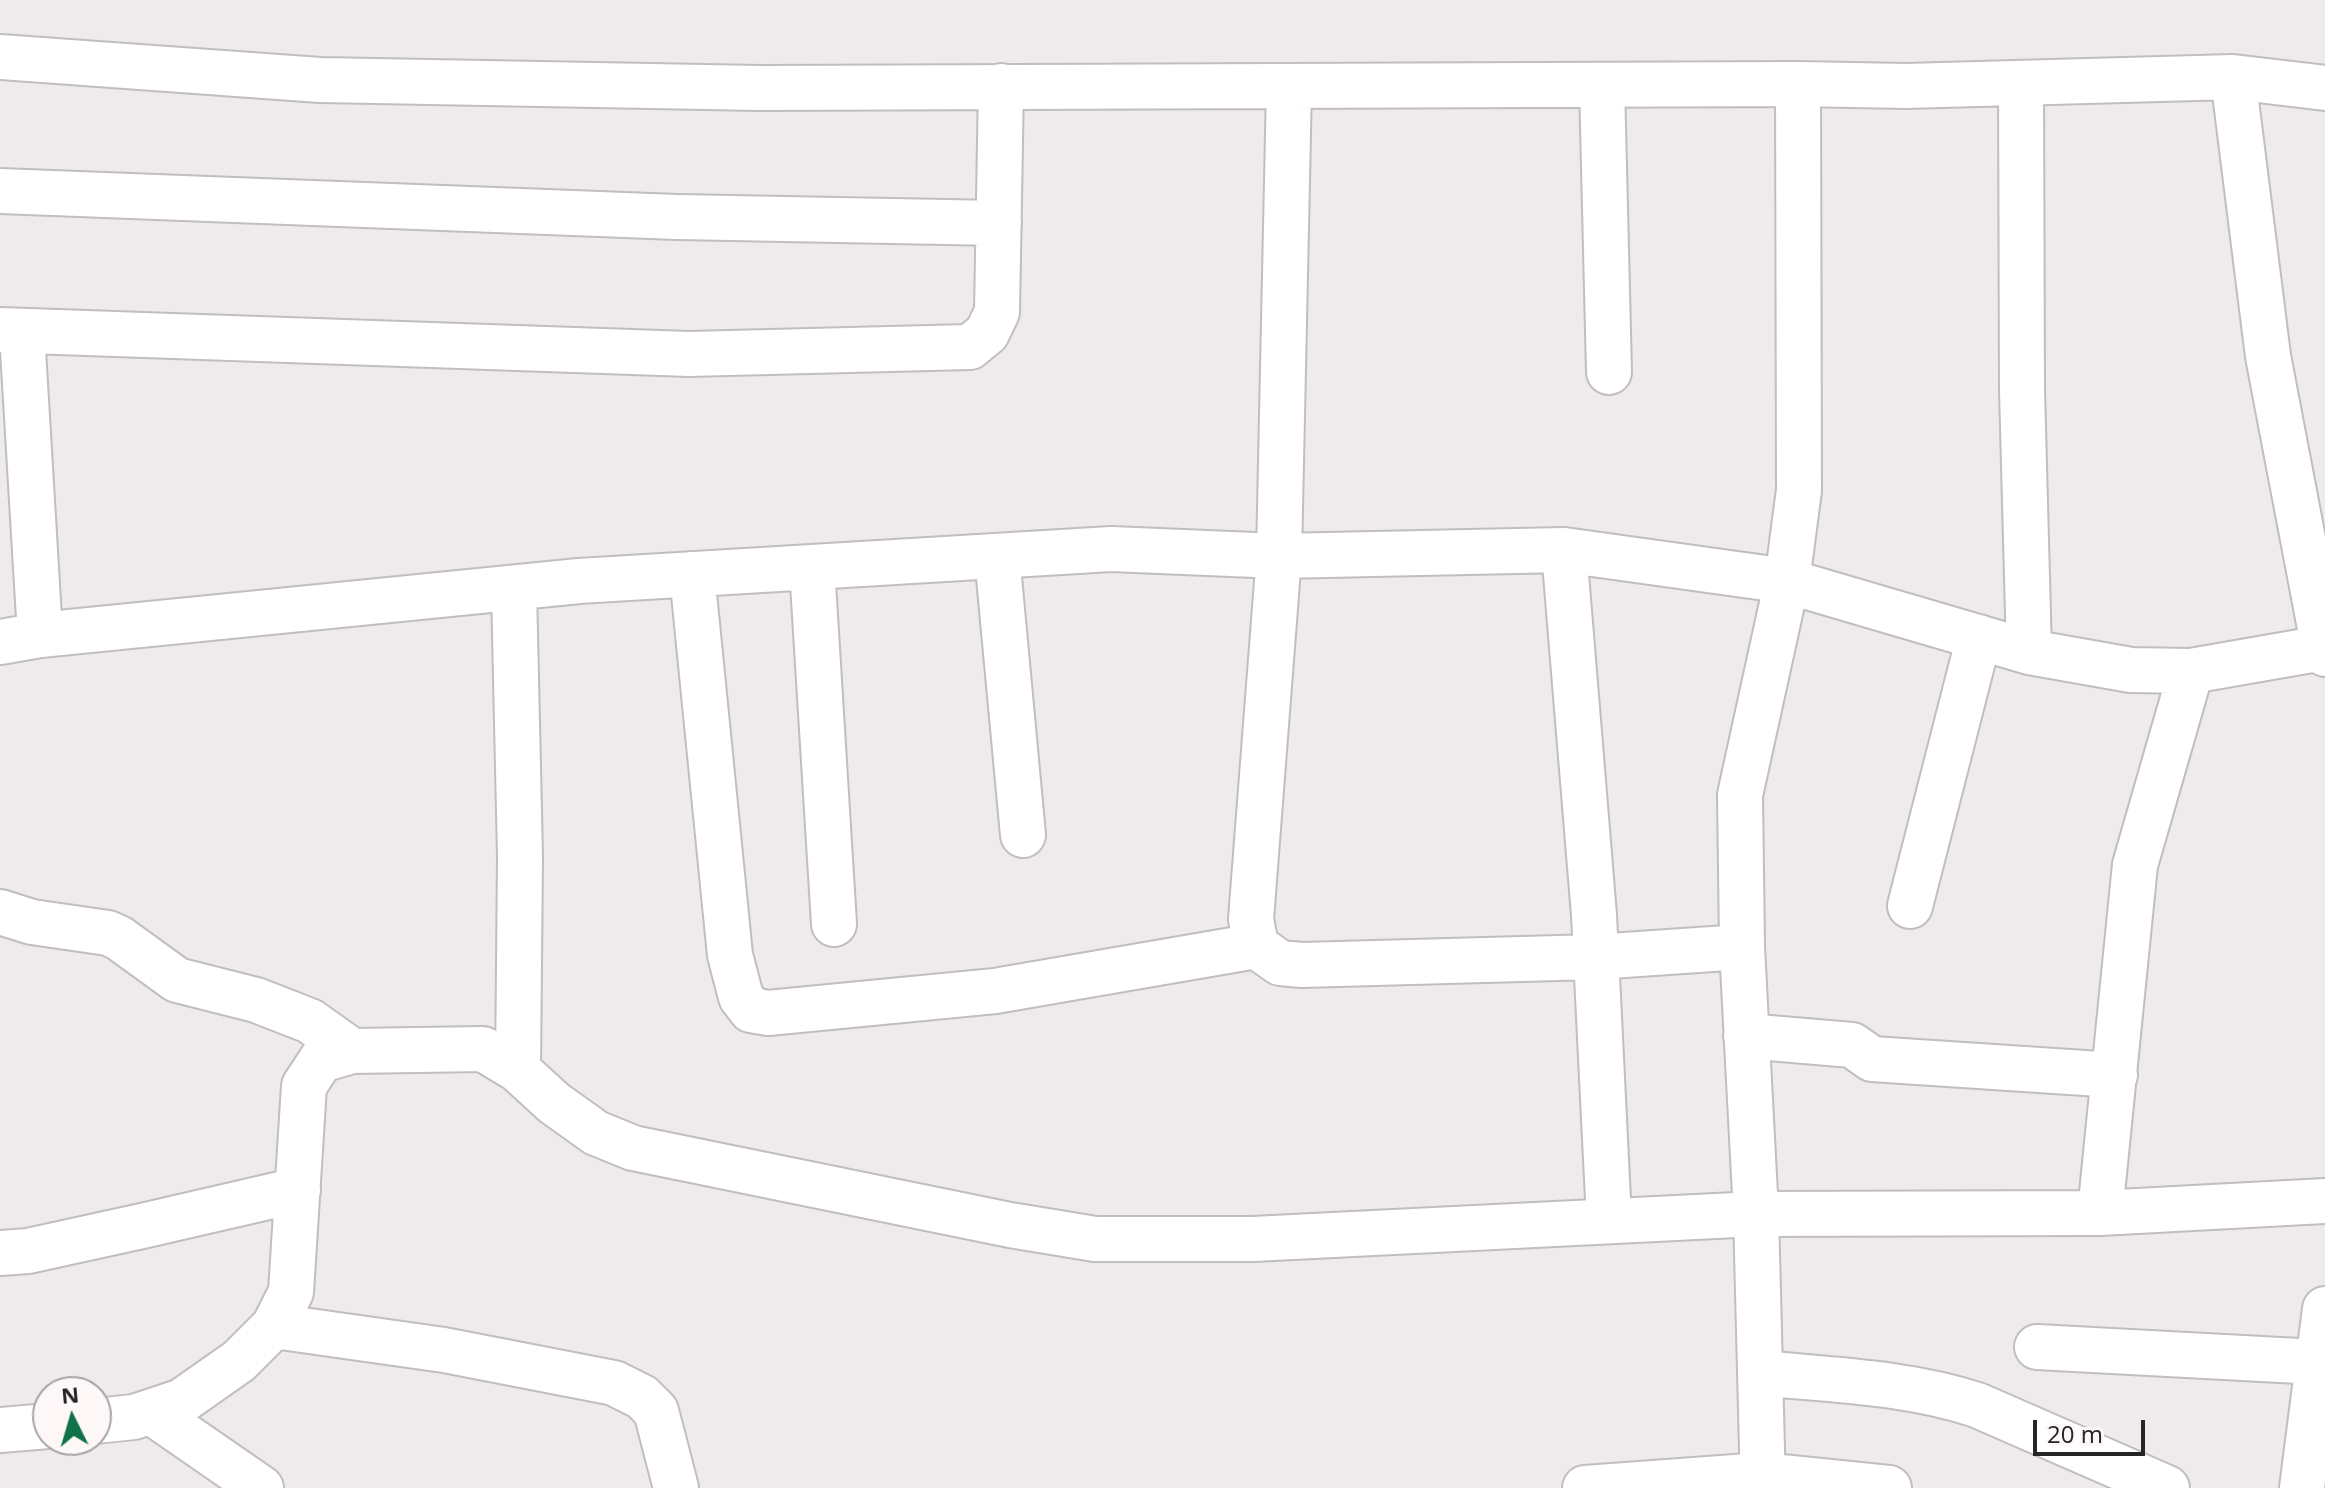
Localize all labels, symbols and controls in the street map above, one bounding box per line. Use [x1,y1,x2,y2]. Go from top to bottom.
north arrow [32,1376,112,1456]
text: N [60,1378,80,1410]
scale bar [2037,1404,2149,1454]
text: 20 m [2047,1417,2103,1450]

